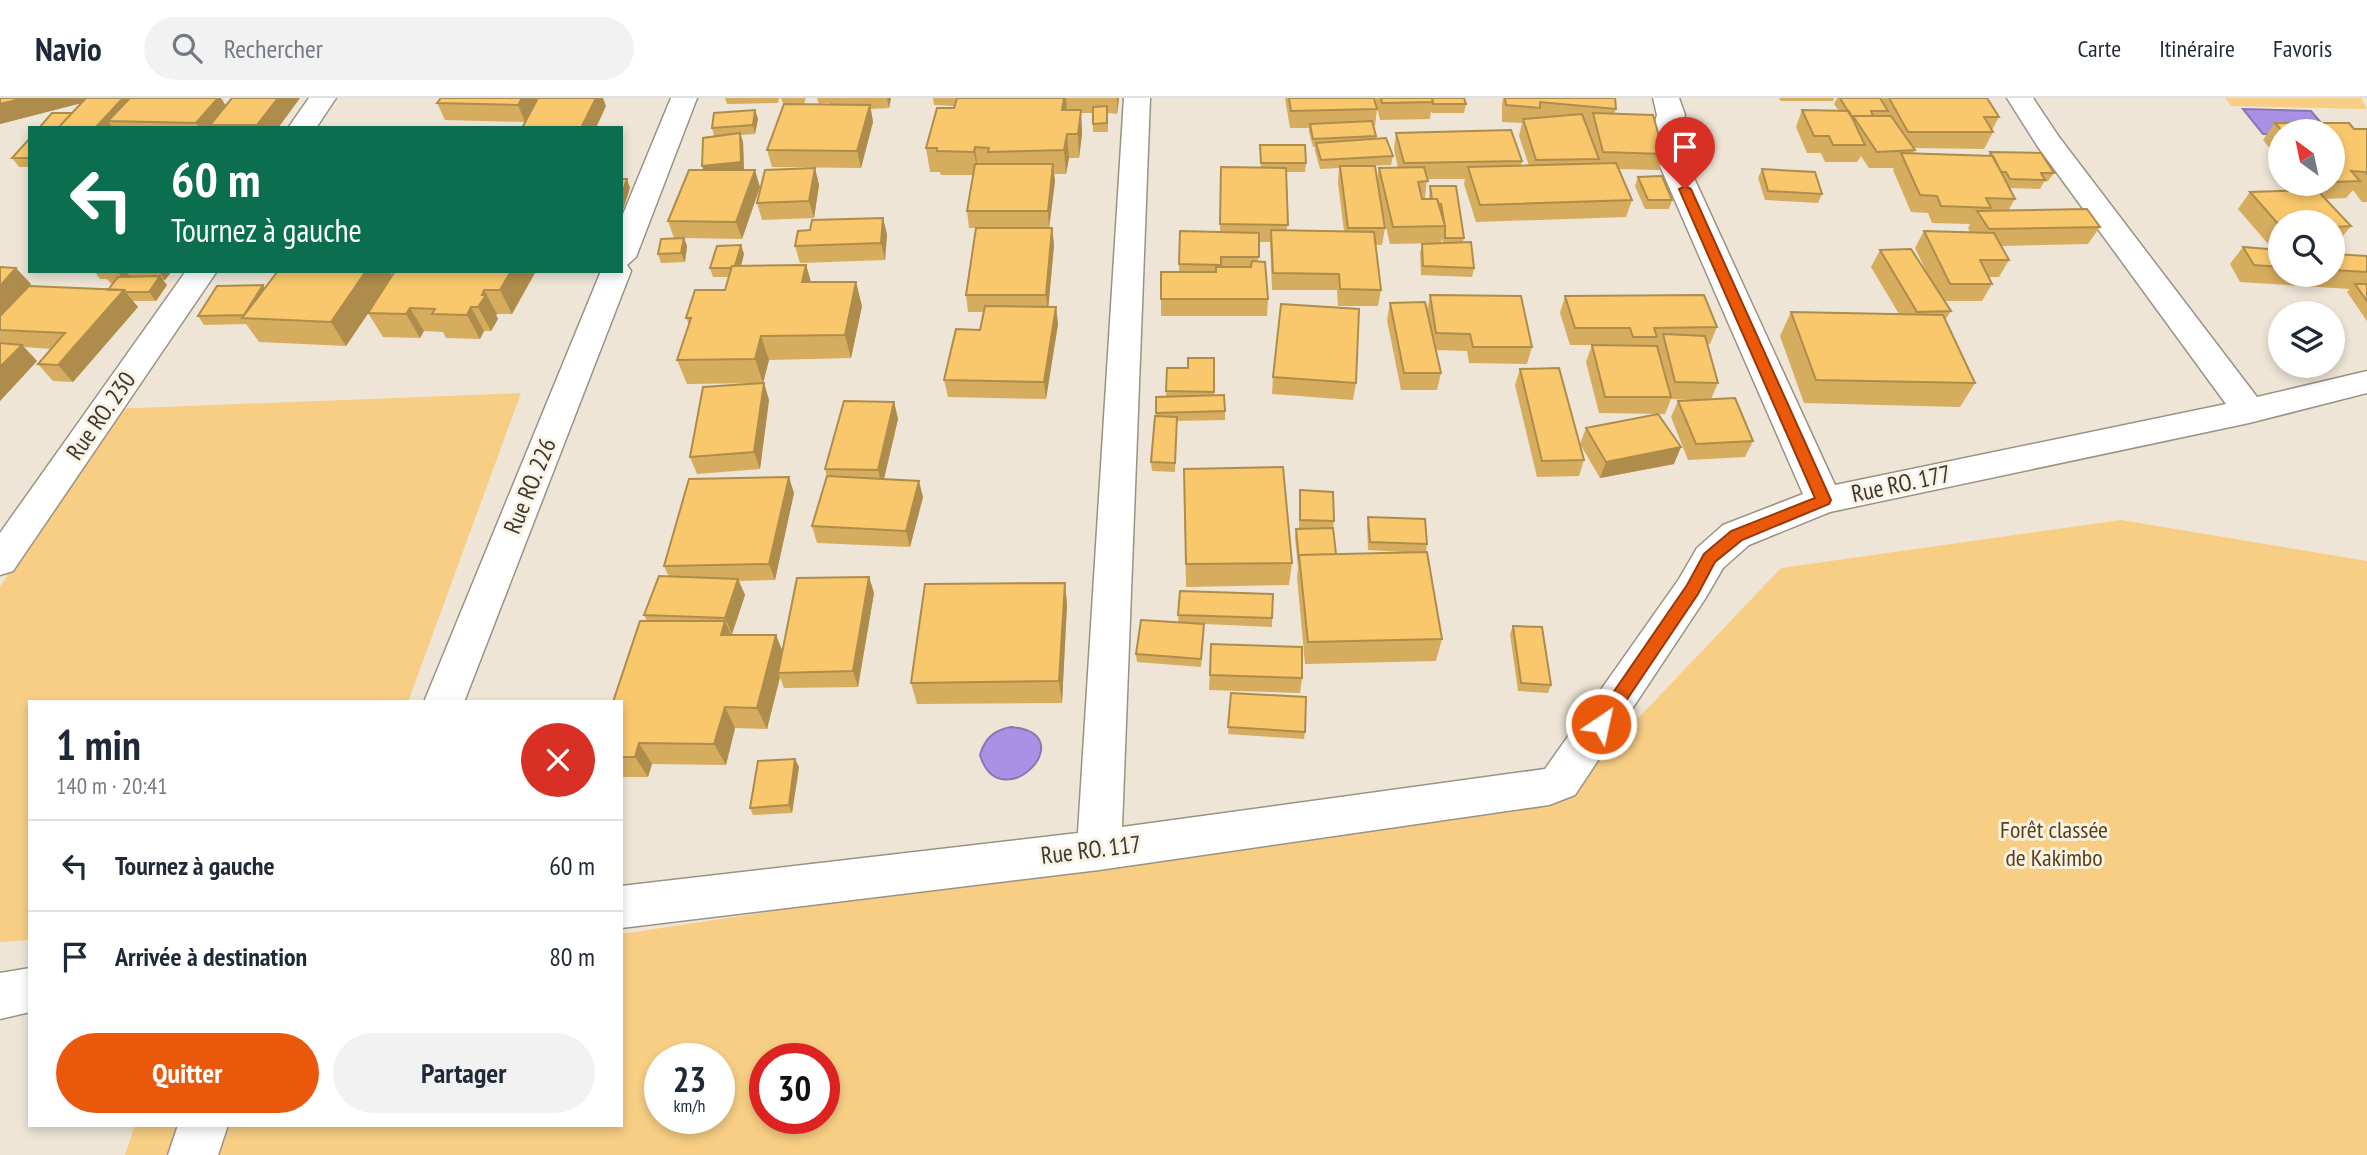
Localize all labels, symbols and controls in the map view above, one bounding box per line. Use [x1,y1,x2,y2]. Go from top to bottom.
search box [144,17,634,80]
text: Navio [35,27,102,70]
icon: search [168,29,206,67]
text: Rechercher [224,32,323,65]
text: Carte [2077,33,2121,64]
text: Itinéraire [2159,33,2235,64]
text: Favoris [2273,33,2332,64]
pin [1655,117,1715,189]
north arrow [2268,119,2345,196]
map controls [2268,119,2345,378]
icon: arrive [1666,128,1704,166]
text: 60 m [171,147,260,211]
icon: left [56,154,147,245]
text: Tournez à gauche [171,209,362,251]
button: search [2268,210,2345,287]
button: layers [2268,301,2345,378]
street label: Rue RO. 230 [59,366,142,466]
street label: Rue RO. 226 [496,433,563,538]
street label: Rue RO. 177 [1848,458,1953,509]
position arrow [1564,687,1638,761]
text: 1 min [56,717,141,772]
button: close [521,723,595,797]
text: 140 m · 20:41 [56,771,168,800]
park label: Forêt classée de Kakimbo [2000,814,2108,873]
street label: Rue RO. 117 [1039,828,1143,871]
icon: left [56,847,94,885]
text: Tournez à gauche [115,849,275,882]
text: 60 m [549,849,595,882]
icon: arrive [56,938,94,976]
text: Arrivée à destination [115,940,307,973]
text: 80 m [549,940,595,973]
button: Quitter [56,1033,319,1113]
button: Partager [333,1033,595,1113]
speed limit sign: 30 [749,1043,840,1134]
text: 23 [673,1056,706,1102]
text: km/h [674,1094,705,1117]

